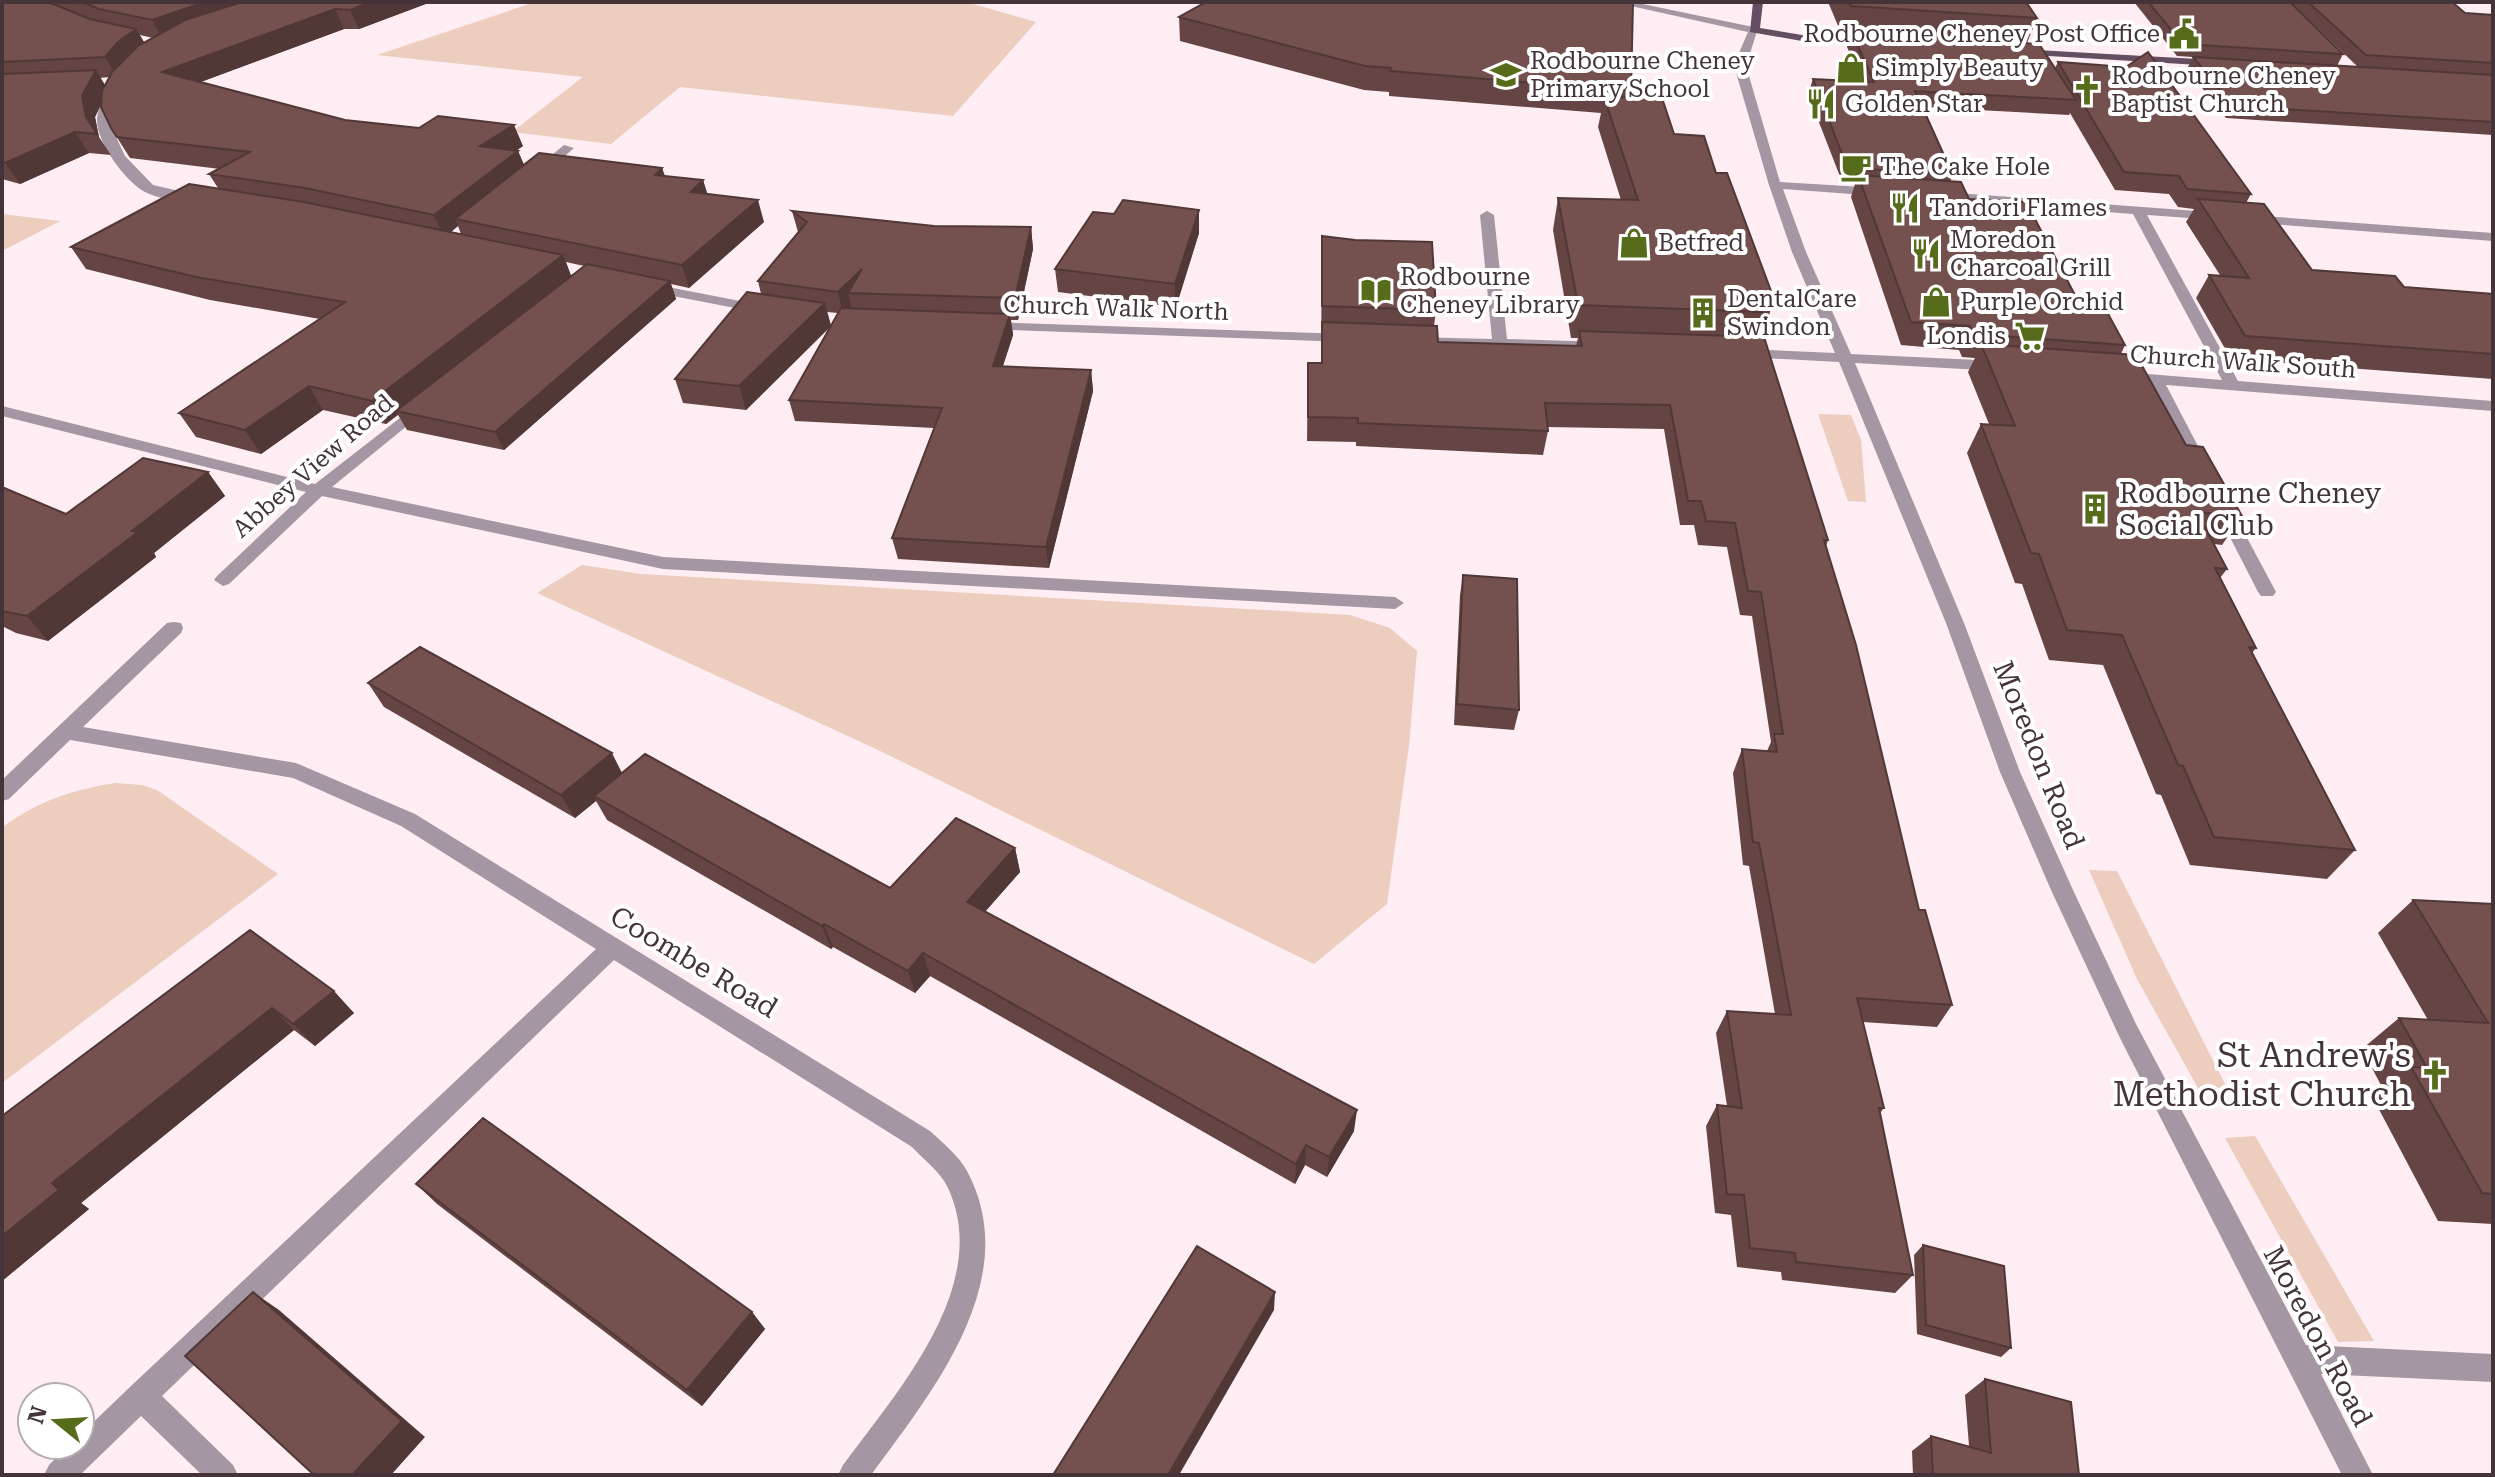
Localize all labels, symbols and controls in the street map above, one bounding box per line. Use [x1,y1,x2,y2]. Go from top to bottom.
public building icon: Rodbourne Cheney Post Office [2167,17,2201,51]
place label: Rodbourne Cheney Post Office [1803,20,2160,48]
place label: Rodbourne Cheney Primary School [1530,47,1756,103]
shop icon: Simply Beauty [1834,51,1868,85]
place label: Simply Beauty [1875,54,2044,82]
school or university icon: Rodbourne Cheney Primary School [1489,58,1523,92]
place label: Rodbourne Cheney Baptist Church [2111,62,2337,118]
church icon: Rodbourne Cheney Baptist Church [2070,73,2104,107]
restaurant icon: Golden Star [1804,87,1838,121]
place label: Golden Star [1845,90,1983,118]
cafe icon: The Cake Hole [1839,150,1873,184]
place label: The Cake Hole [1880,153,2050,181]
restaurant icon: Tandori Flames [1888,191,1922,225]
place label: Tandori Flames [1929,194,2107,222]
shop icon: Betfred [1617,226,1651,260]
place label: Moredon Charcoal Grill [1950,226,2111,282]
place label: Betfred [1658,229,1744,257]
restaurant icon: Moredon Charcoal Grill [1909,237,1943,271]
place label: Rodbourne Cheney Library [1400,263,1581,319]
library icon: Rodbourne Cheney Library [1359,274,1393,308]
place label: DentalCare Swindon [1727,285,1857,341]
shop icon: Purple Orchid [1919,285,1953,319]
place label: Purple Orchid [1960,288,2124,316]
street label: Church Walk North [1003,290,1229,326]
building icon: DentalCare Swindon [1686,296,1720,330]
supermarket icon: Londis [2013,319,2047,353]
place label: Londis [1926,322,2006,350]
street label: Church Walk South [2129,340,2357,384]
street label: Abbey View Road [227,389,399,543]
place label: Rodbourne Cheney Social Club [2119,477,2382,542]
building icon: Rodbourne Cheney Social Club [2078,492,2112,526]
street label: Moredon Road [1986,656,2092,854]
street label: Coombe Road [604,899,784,1025]
place label: St Andrew's Methodist Church [2113,1035,2411,1114]
church icon: St Andrew's Methodist Church [2418,1058,2452,1092]
street label: Moredon Road [2257,1240,2379,1432]
north arrow [16,1381,96,1461]
text: N [23,1403,52,1427]

